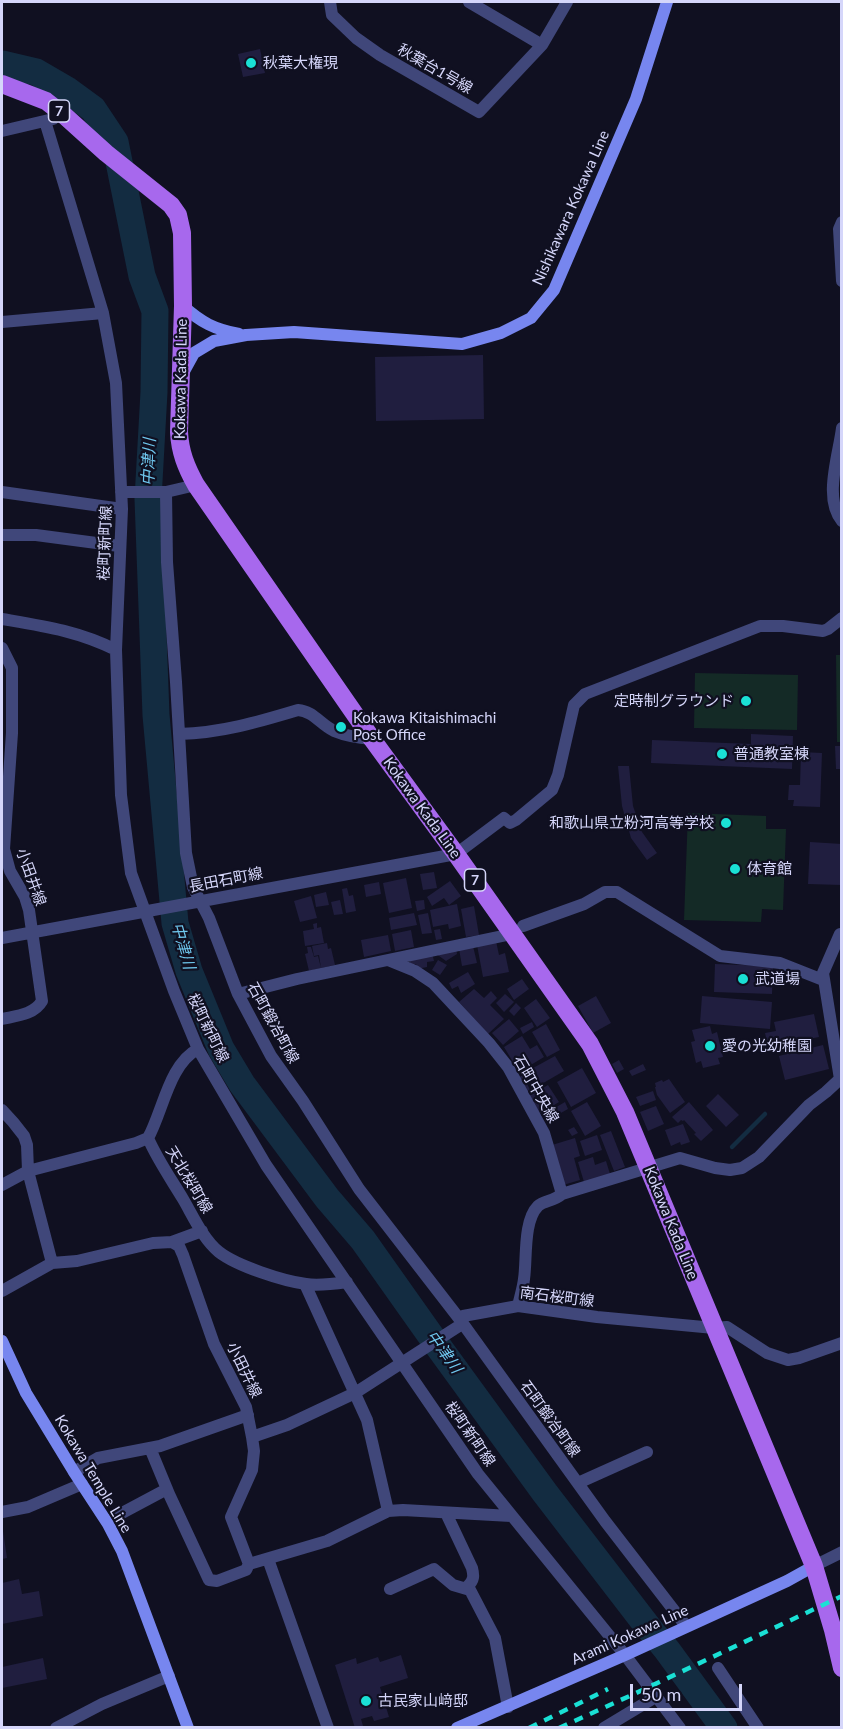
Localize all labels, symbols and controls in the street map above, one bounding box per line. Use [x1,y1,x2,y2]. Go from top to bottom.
street label: 秋葉台1号線 [394,40,476,98]
place label: 秋葉大権現 [263,54,338,72]
marker: 秋葉大権現 [244,56,258,70]
road number: 7 [48,100,70,122]
street label: Nishikawara Kokawa Line [529,128,613,288]
street label: Kokawa Kada Line [171,319,191,439]
water label: 中津川 [139,438,159,486]
street label: 桜町新町線 [95,505,115,581]
place label: 定時制グラウンド [614,692,734,710]
marker: 定時制グラウンド [739,694,753,708]
place label: Kokawa Kitaishimachi Post Office [353,709,496,744]
marker: Kokawa Kitaishimachi Post Office [334,720,348,734]
place label: 普通教室棟 [734,745,809,763]
marker: 普通教室棟 [715,747,729,761]
street label: Kokawa Kada Line [379,754,465,862]
place label: 和歌山県立粉河高等学校 [549,814,714,832]
marker: 和歌山県立粉河高等学校 [719,816,733,830]
street label: 小田井線 [12,846,50,908]
place label: 体育館 [747,860,792,878]
marker: 体育館 [728,862,742,876]
street label: 長田石町線 [187,864,265,896]
road number: 7 [464,869,486,891]
water label: 中津川 [167,920,199,972]
place label: 武道場 [755,970,800,988]
marker: 武道場 [736,972,750,986]
street label: 石町鍛冶町線 [243,979,303,1067]
street label: 桜町新町線 [183,990,233,1066]
place label: 愛の光幼稚園 [722,1037,812,1055]
marker: 愛の光幼稚園 [703,1039,717,1053]
street label: 石町中央線 [509,1052,563,1126]
street label: 天北桜町線 [162,1143,216,1217]
street label: Kokawa Kada Line [640,1164,702,1282]
street label: 南石桜町線 [519,1283,595,1311]
water label: 中津川 [422,1327,466,1377]
street label: 小田井線 [223,1339,265,1401]
street label: 石町鍛冶町線 [516,1377,584,1461]
street label: 桜町新町線 [441,1398,499,1470]
street label: Kokawa Temple Line [51,1412,135,1536]
street label: Arami Kokawa Line [569,1601,691,1669]
scale bar [633,1672,746,1710]
text: 50 m [641,1683,681,1705]
place label: 古民家山﨑邸 [378,1692,468,1710]
marker: 古民家山﨑邸 [359,1694,373,1708]

